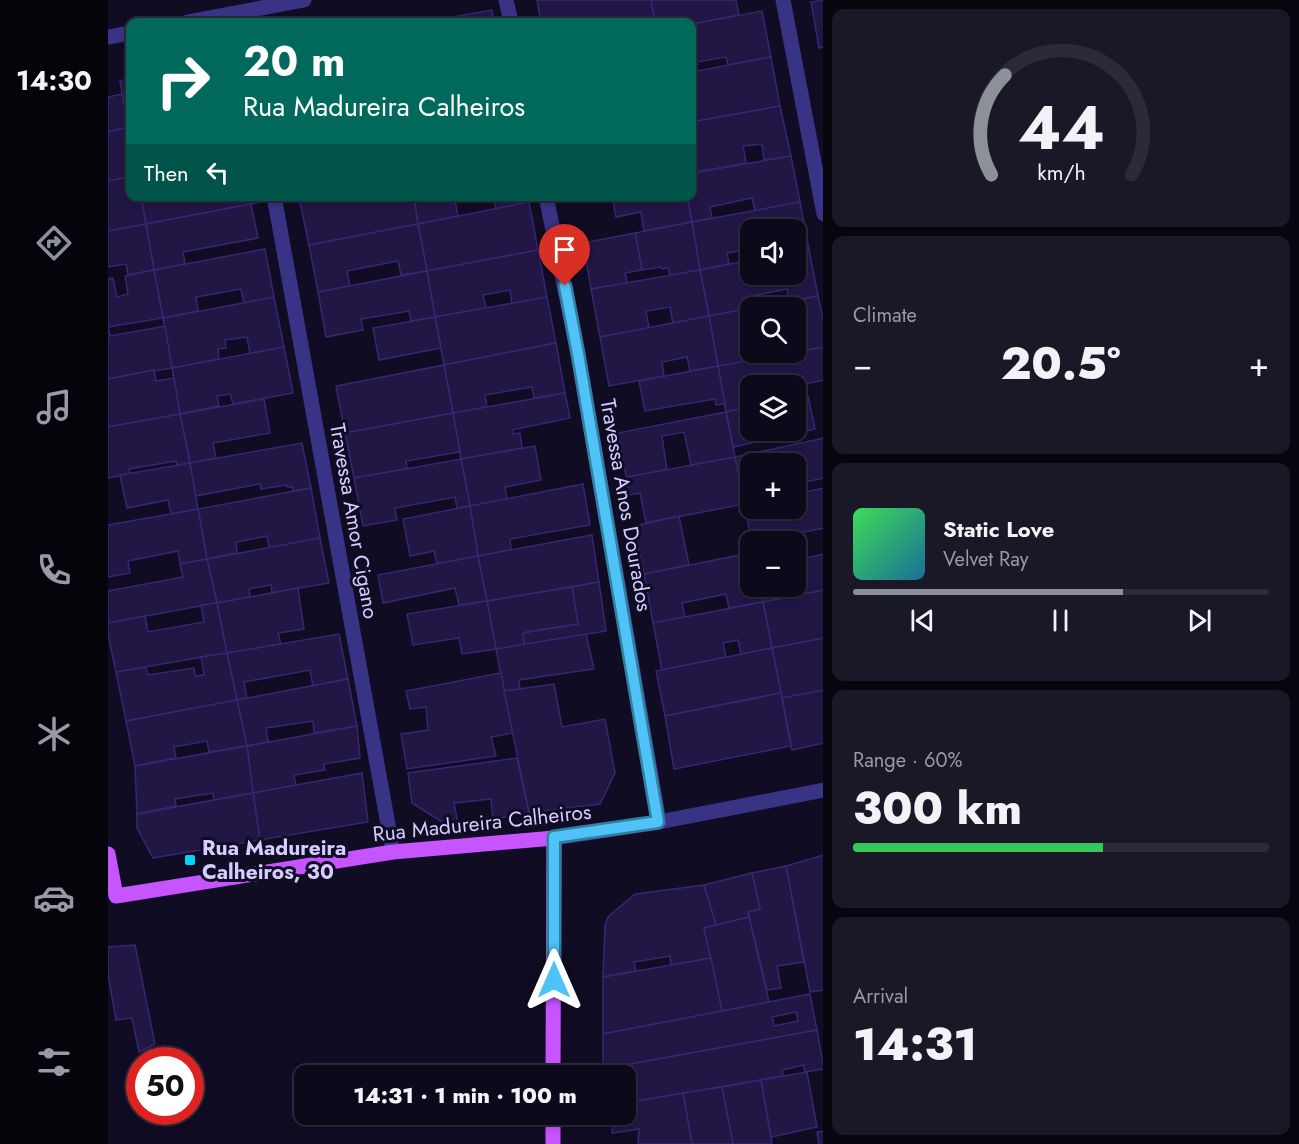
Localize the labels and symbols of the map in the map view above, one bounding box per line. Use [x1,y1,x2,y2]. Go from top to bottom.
pin [539,224,590,286]
street label: Travessa Anos Dourados [593,396,659,614]
street label: Travessa Amor Cigano [322,421,386,621]
street label: Rua Madureira Calheiros [371,797,593,849]
place label: Rua Madureira Calheiros, 30 [202,833,346,887]
marker: Rua Madureira Calheiros, 30 [183,853,197,867]
position arrow [522,948,586,1012]
speed limit sign: 50 [126,1047,204,1125]

